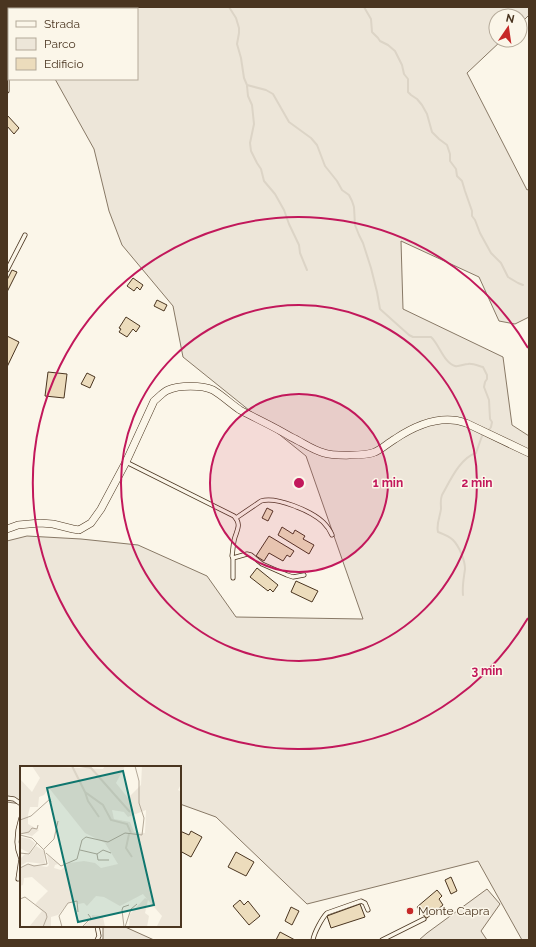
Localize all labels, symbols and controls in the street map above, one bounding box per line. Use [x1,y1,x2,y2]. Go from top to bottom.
legend [8,8,138,80]
north arrow [488,8,528,48]
text: N [505,11,516,26]
text: Strada [44,17,80,31]
text: Parco [44,37,76,51]
text: Edificio [44,57,84,71]
centre of rings [292,476,306,490]
text: 1 min [373,476,403,490]
text: 2 min [461,476,493,490]
text: 3 min [471,664,503,678]
inset map [20,766,181,927]
place label: Monte Capra [418,904,489,918]
marker: Monte Capra [405,906,415,916]

